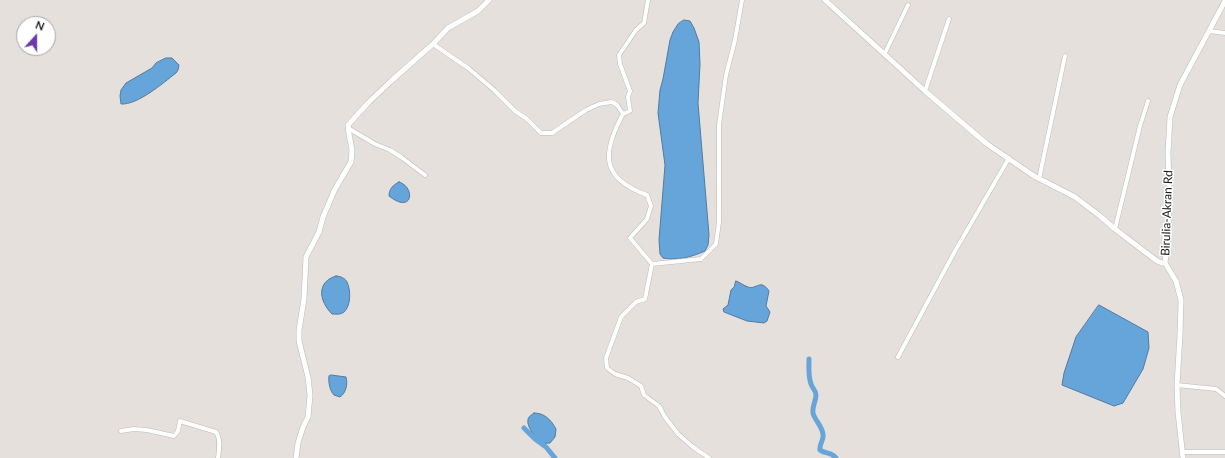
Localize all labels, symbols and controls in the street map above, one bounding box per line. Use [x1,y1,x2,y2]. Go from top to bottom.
north arrow [16,16,56,56]
text: N [34,18,46,33]
street label: Birulia-Akran Rd [1158,170,1176,256]

